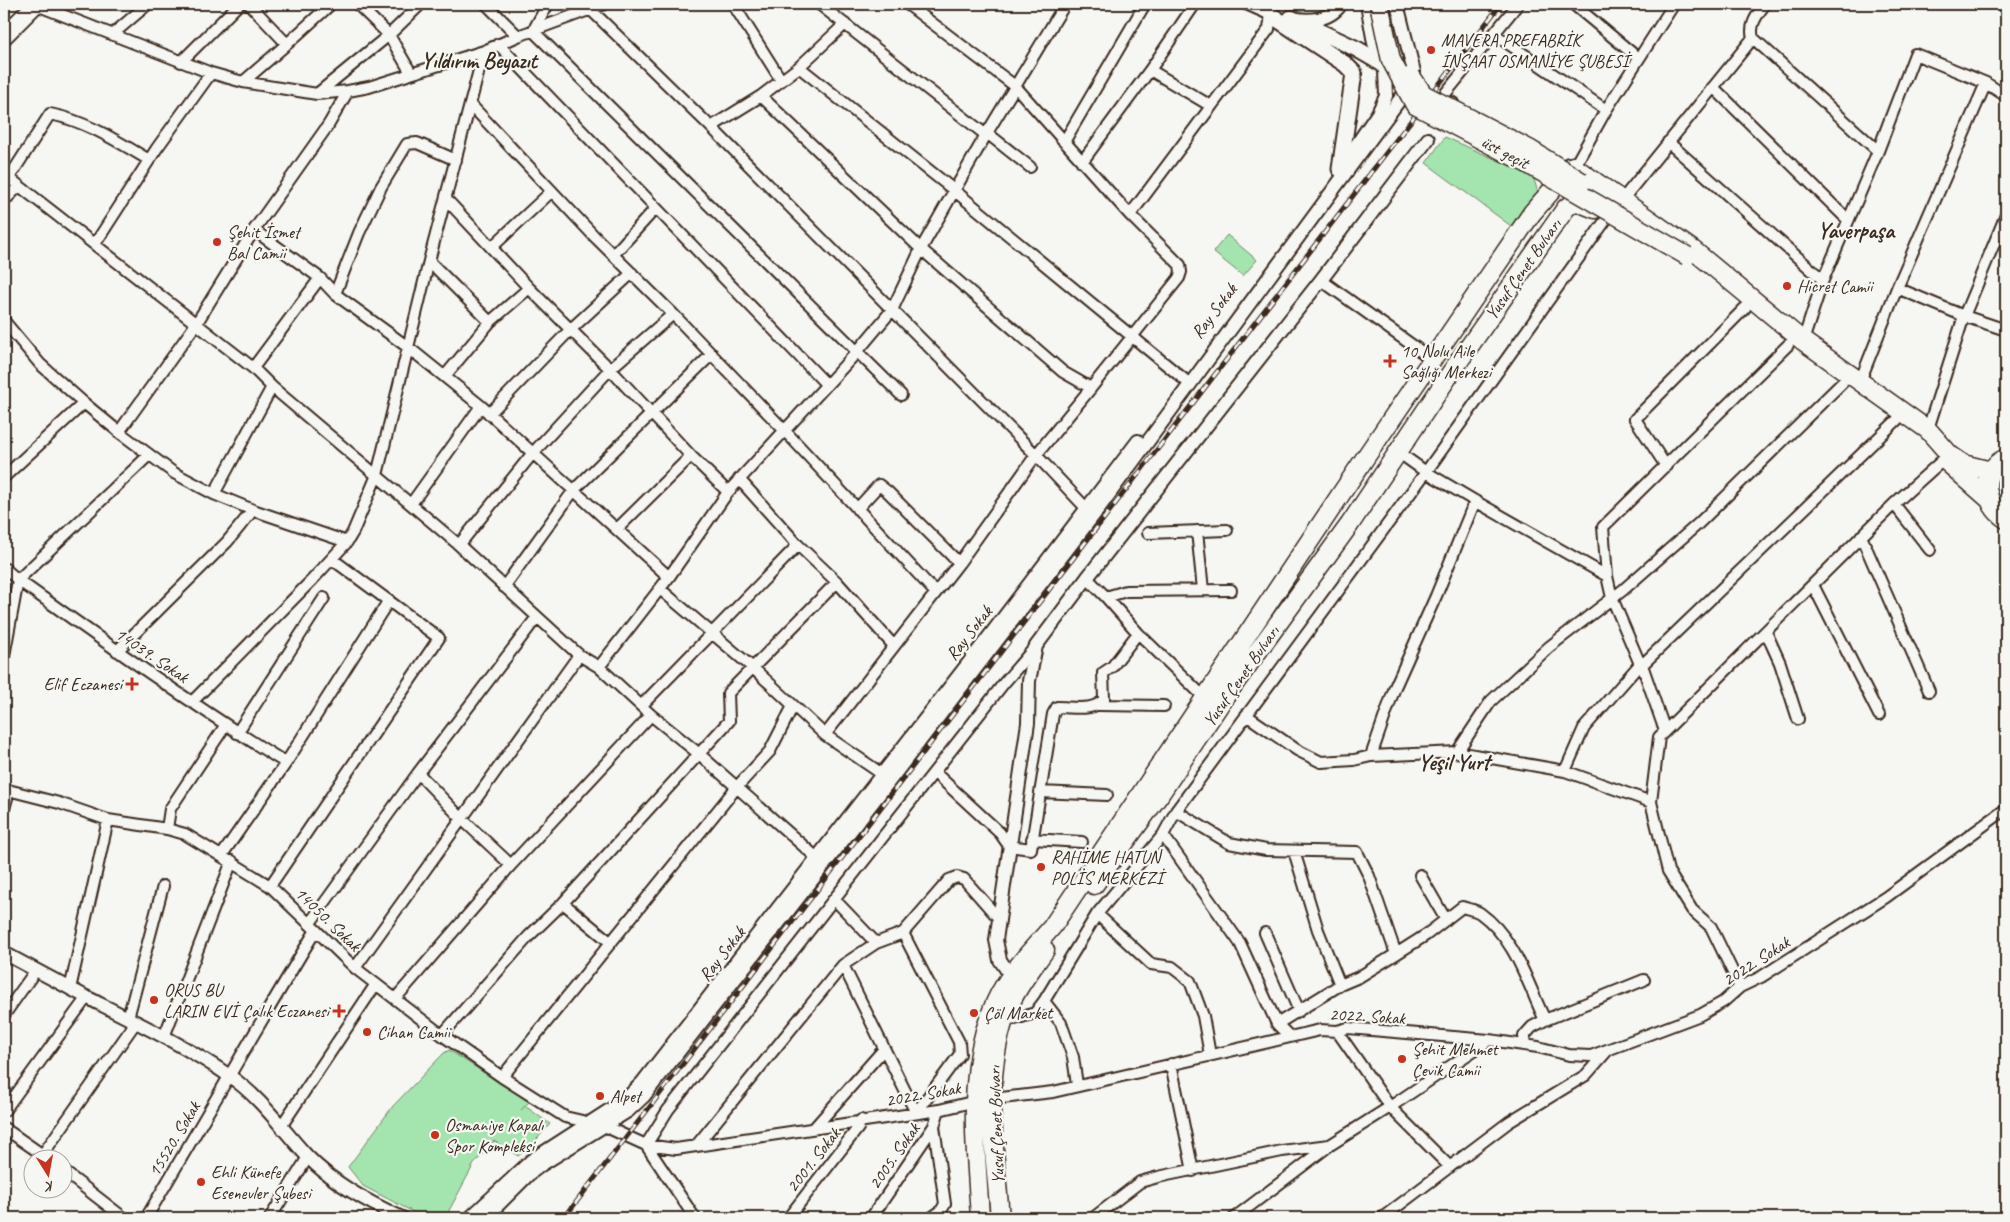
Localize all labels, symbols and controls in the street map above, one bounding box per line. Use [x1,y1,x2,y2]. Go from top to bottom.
place label: MAVERA PREFABRİK İNŞAAT OSMANİYE ŞUBESİ [1441,29,1633,72]
marker: MAVERA PREFABRİK İNŞAAT OSMANİYE ŞUBESİ [1425,44,1437,56]
district label: Yıldırım Beyazıt [421,47,540,75]
street label: üst geçit [1477,130,1535,175]
street label: Yusuf Çenet Bulvarı [1480,214,1567,324]
district label: Yaverpaşa [1818,217,1896,245]
place label: Şehit İsmet Bal Camii [227,221,303,264]
marker: Şehit İsmet Bal Camii [211,236,223,248]
place label: Hicret Camii [1797,275,1875,297]
street label: Ray Sokak [1186,278,1243,343]
marker: Hicret Camii [1781,280,1793,292]
place label: 10 Nolu Aile Sağlığı Merkezi [1401,340,1494,383]
marker: 10 Nolu Aile Sağlığı Merkezi [1383,354,1397,368]
street label: Ray Sokak [941,600,998,665]
street label: Yusuf Çenet Bulvarı [1198,621,1285,731]
street label: 14039. Sokak [111,622,194,688]
place label: Elif Eczanesi [44,673,125,695]
marker: Elif Eczanesi [126,678,138,690]
district label: Yeşil Yurt [1418,749,1493,777]
place label: RAHİME HATUN POLİS MERKEZİ [1051,846,1167,889]
marker: RAHİME HATUN POLİS MERKEZİ [1035,861,1047,873]
street label: 14050. Sokak [290,882,367,957]
street label: Ray Sokak [694,921,751,986]
street label: 2022. Sokak [1718,930,1795,991]
place label: ORUS BU LARIN EVİ [164,979,241,1022]
marker: ORUS BU LARIN EVİ [148,994,160,1006]
place label: Çalık Eczanesi [242,1000,332,1023]
place label: Çöl Market [984,1002,1054,1025]
street label: 2022. Sokak [1329,1003,1407,1029]
marker: Çalık Eczanesi [333,1005,345,1017]
marker: Çöl Market [968,1007,980,1019]
place label: Cihan Camii [377,1021,452,1043]
marker: Cihan Camii [361,1026,373,1038]
place label: Şehit Mehmet Çevik Camii [1412,1038,1500,1082]
marker: Şehit Mehmet Çevik Camii [1396,1053,1408,1065]
street label: Yusuf Çenet Bulvarı [983,1065,1010,1185]
street label: 2022. Sokak [884,1076,964,1111]
place label: Alpet [610,1085,644,1107]
marker: Alpet [594,1090,606,1102]
street label: 15520. Sokak [143,1096,206,1181]
place label: Osmaniye Kapalı Spor Kompleksi [445,1114,544,1157]
street label: 2005. Sokak [863,1118,926,1193]
street label: 2001. Sokak [781,1122,846,1197]
marker: Osmaniye Kapalı Spor Kompleksi [429,1129,441,1141]
north arrow [22,1150,72,1200]
place label: Ehli Künefe Esenevler Şubesi [211,1161,313,1204]
marker: Ehli Künefe Esenevler Şubesi [195,1176,207,1188]
text: K [42,1177,56,1196]

